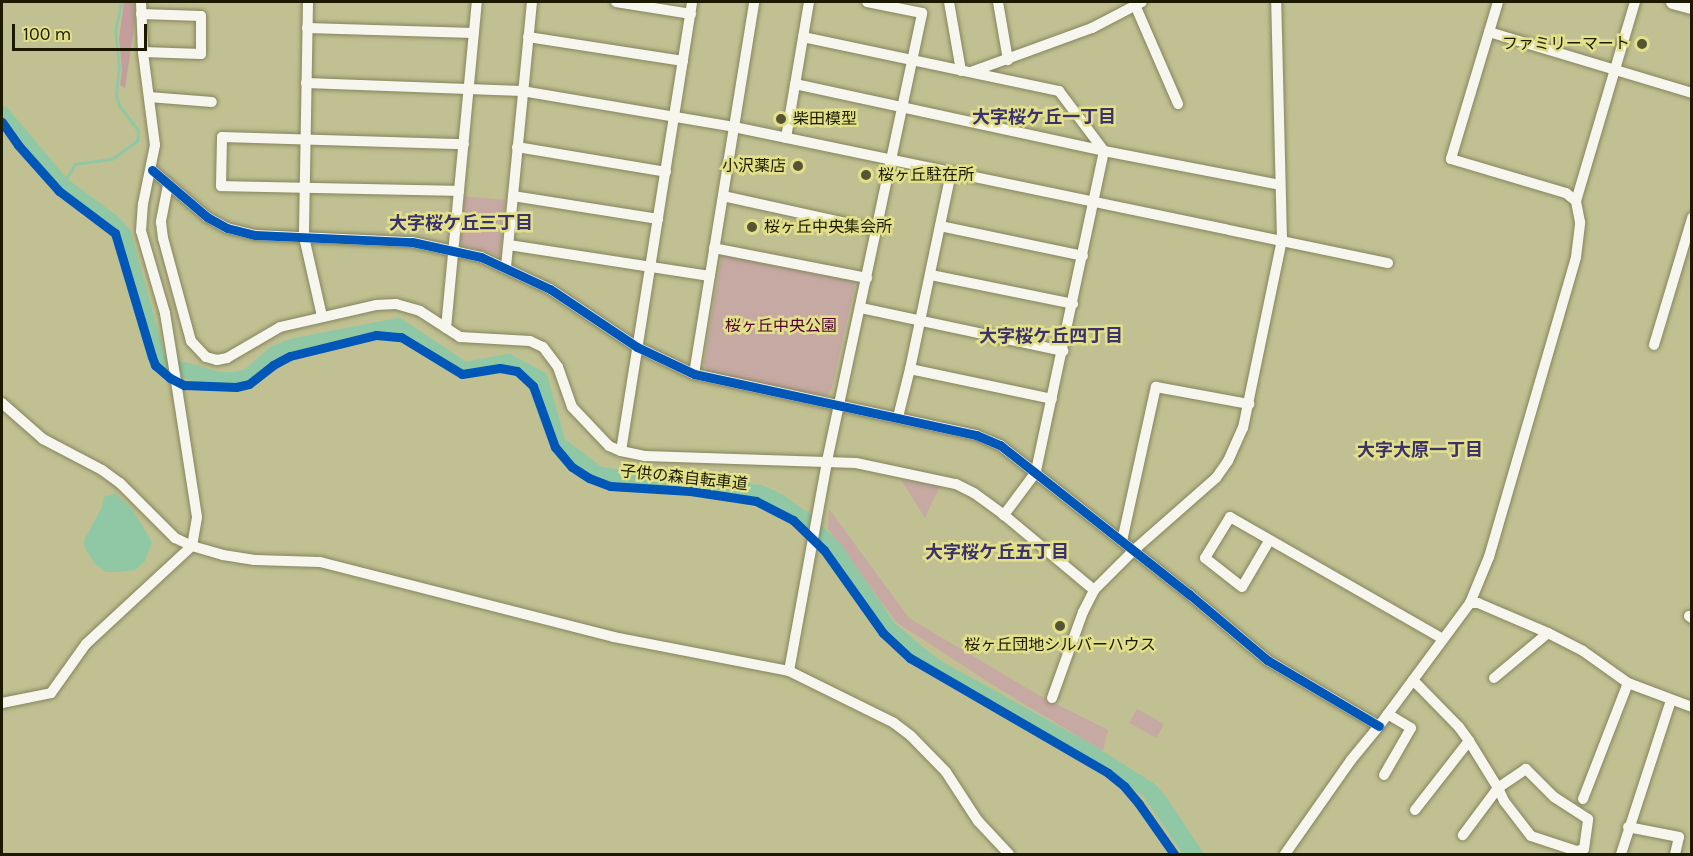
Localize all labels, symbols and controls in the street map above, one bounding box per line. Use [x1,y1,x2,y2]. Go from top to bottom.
scale bar [15,12,150,50]
text: 100 m [23,23,71,45]
place label: ファミリーマート [1502,34,1630,54]
marker: ファミリーマート [1635,37,1649,51]
district label: 大字桜ケ丘一丁目 [972,106,1116,128]
place label: 柴田模型 [793,109,857,129]
marker: 柴田模型 [774,112,788,126]
place label: 小沢薬店 [722,156,786,176]
marker: 小沢薬店 [791,159,805,173]
place label: 桜ヶ丘駐在所 [878,165,974,185]
marker: 桜ヶ丘駐在所 [859,168,873,182]
district label: 大字桜ケ丘三丁目 [389,212,533,234]
place label: 桜ヶ丘中央集会所 [764,217,892,237]
marker: 桜ヶ丘中央集会所 [745,220,759,234]
park label: 桜ヶ丘中央公園 [725,316,837,336]
district label: 大字桜ケ丘四丁目 [979,325,1123,347]
district label: 大字大原一丁目 [1357,439,1483,461]
street label: 子供の森自転車道 [619,462,749,494]
district label: 大字桜ケ丘五丁目 [925,541,1069,563]
marker: 桜ヶ丘団地シルバーハウス [1053,619,1067,633]
place label: 桜ヶ丘団地シルバーハウス [964,635,1156,655]

